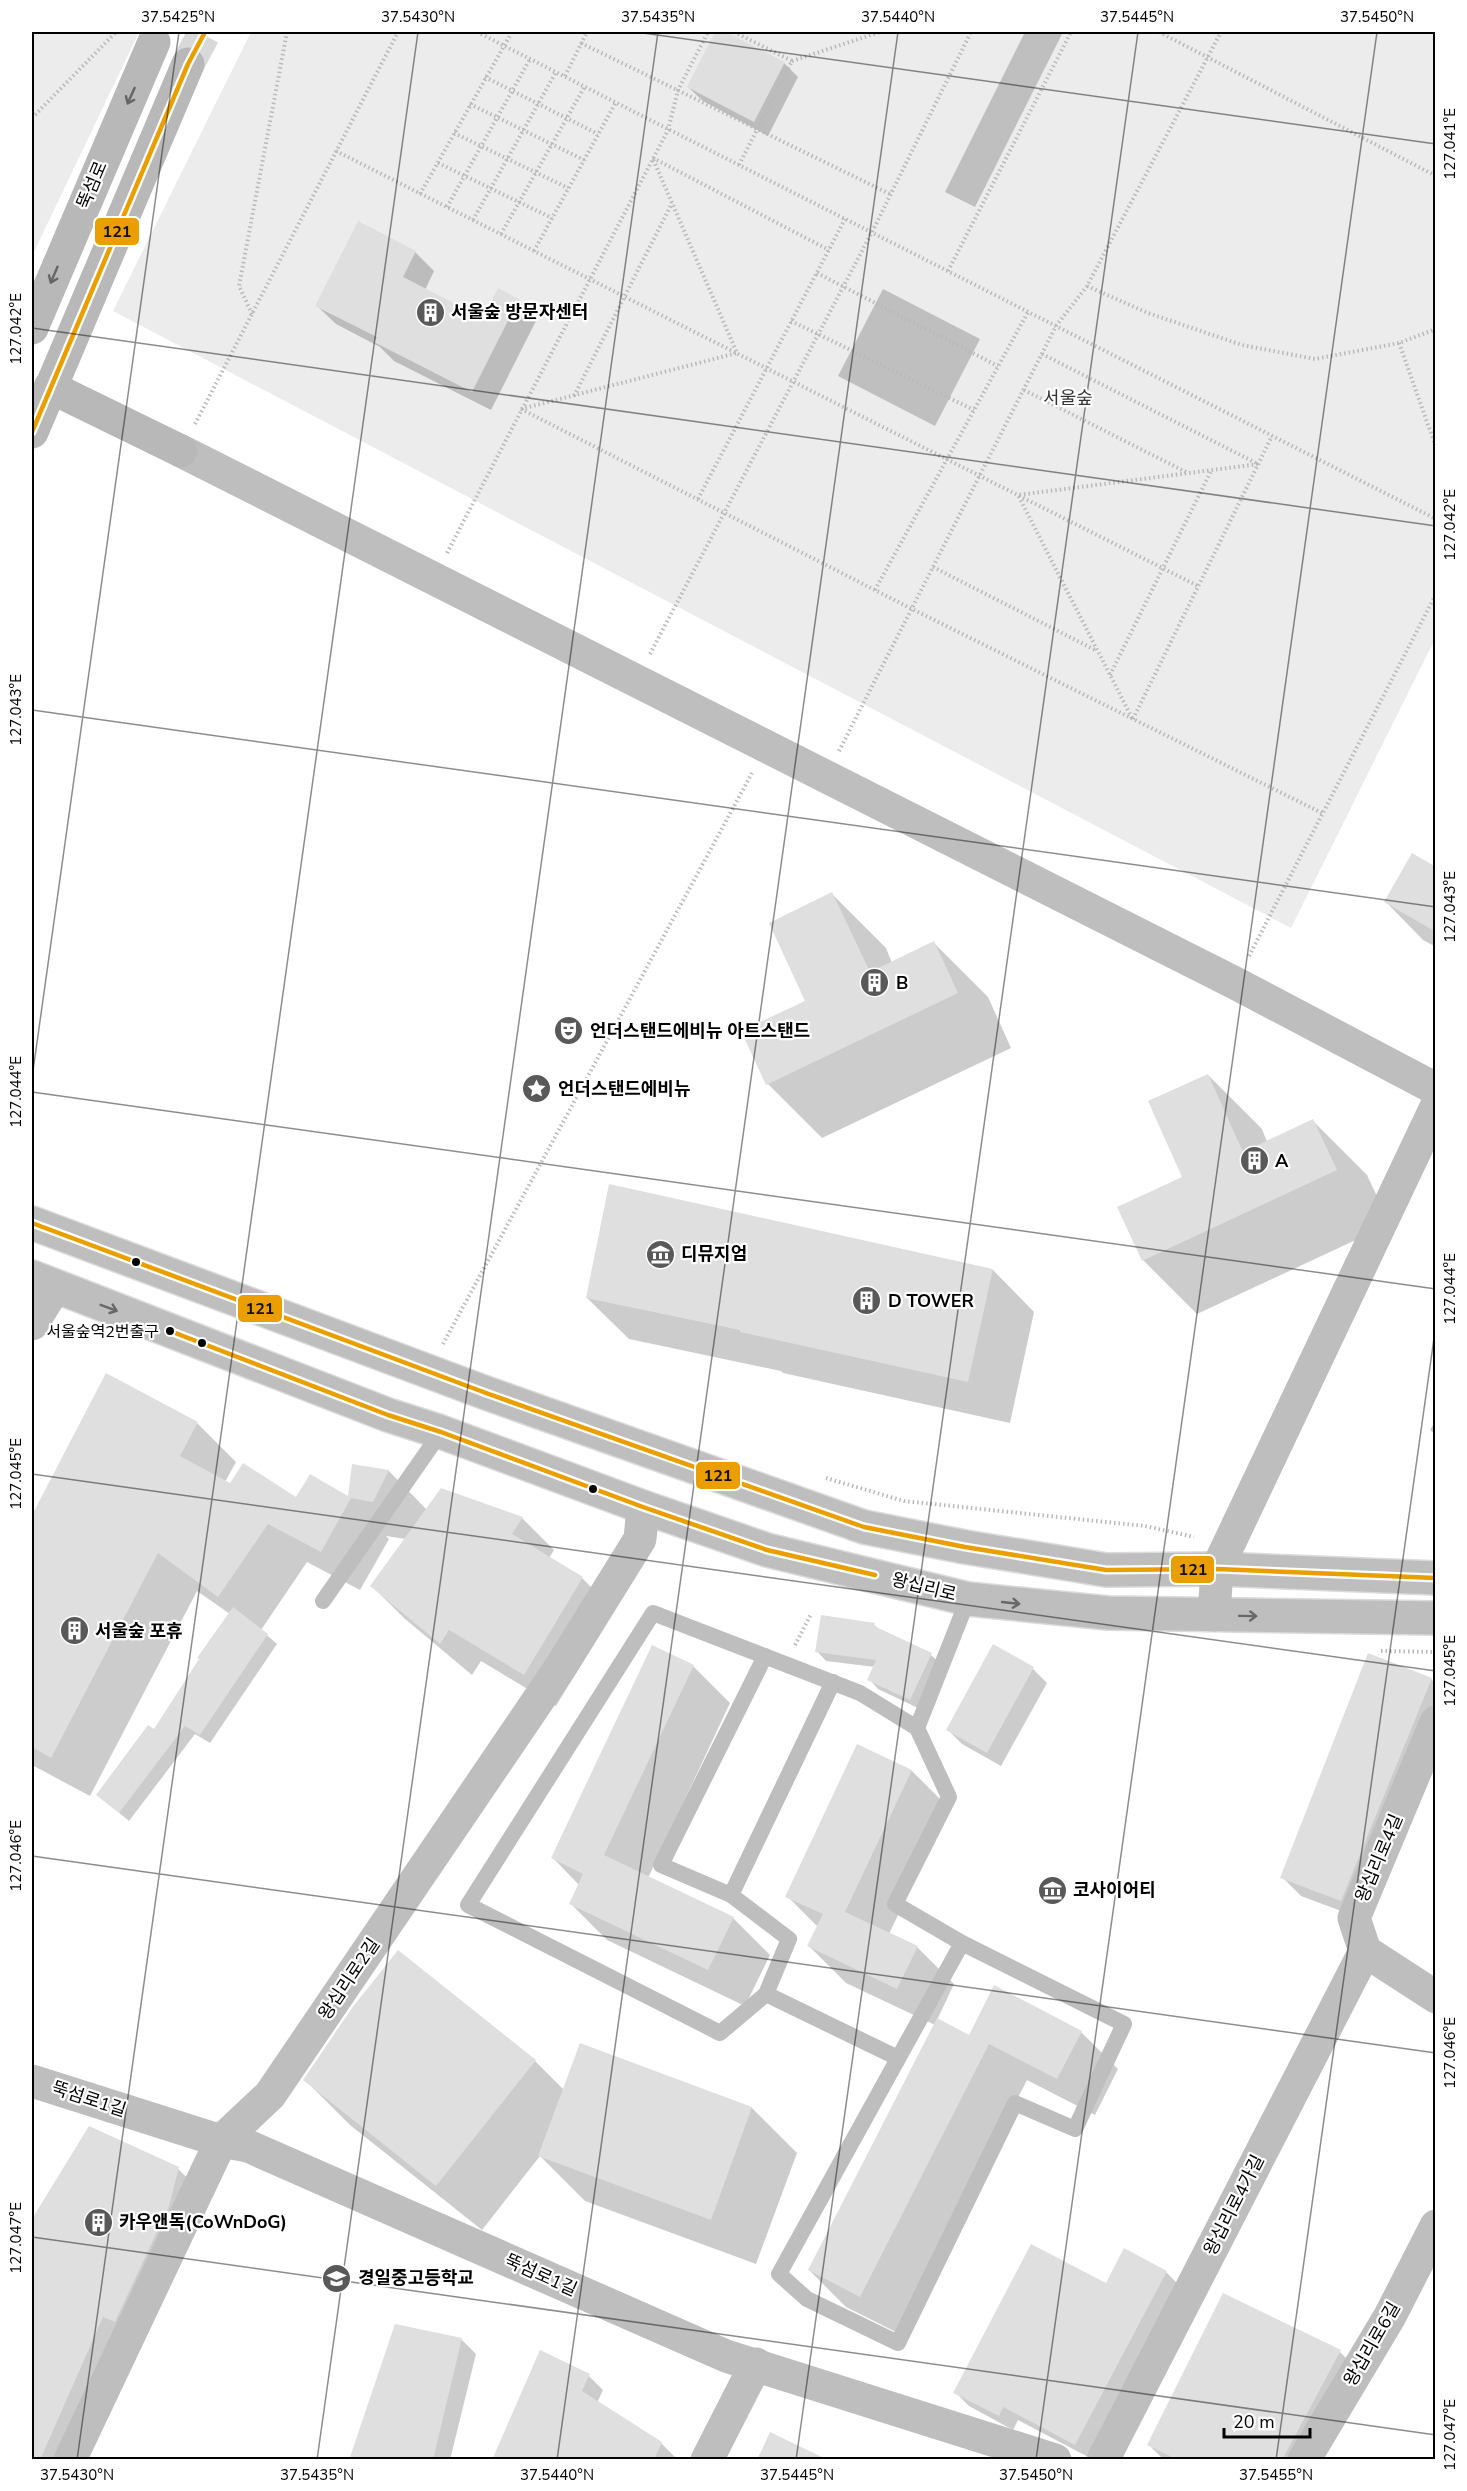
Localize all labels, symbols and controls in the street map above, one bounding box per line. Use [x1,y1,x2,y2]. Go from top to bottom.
text: 37.5425°N [141,7,215,27]
text: 37.5430°N [381,7,455,27]
text: 37.5435°N [621,7,695,27]
text: 37.5440°N [861,7,935,27]
text: 37.5445°N [1100,7,1174,27]
text: 37.5450°N [1340,7,1414,27]
one-way arrow [125,86,136,105]
text: 127.041°E [1440,108,1460,180]
street label: 뚝섬로 [71,157,113,213]
line badge: 121 [94,217,140,246]
text: 121 [103,221,131,243]
one-way arrow [48,265,59,284]
text: 127.042°E [6,293,26,365]
building icon: 서울숲 방문자센터 [414,296,446,328]
place label: 서울숲 방문자센터 [451,300,588,324]
park label: 서울숲 [1043,386,1093,410]
text: 127.042°E [1440,489,1460,561]
text: 127.043°E [6,674,26,746]
text: 127.043°E [1440,871,1460,943]
building icon: B [859,967,891,999]
place label: B [896,971,908,995]
theatre icon: 언더스탠드에비뉴 아트스탠드 [553,1015,585,1047]
place label: 언더스탠드에비뉴 아트스탠드 [590,1019,810,1043]
text: 127.044°E [6,1056,26,1128]
place icon: 언더스탠드에비뉴 [521,1073,553,1105]
place label: 언더스탠드에비뉴 [558,1077,690,1101]
building icon: A [1238,1145,1270,1177]
place label: A [1275,1149,1289,1173]
museum icon: 디뮤지엄 [644,1238,676,1270]
place label: 디뮤지엄 [681,1242,747,1266]
text: 127.044°E [1440,1253,1460,1325]
unlabelled marker [130,1256,142,1268]
building icon: D TOWER [851,1285,883,1317]
place label: D TOWER [888,1289,975,1313]
line badge: 121 [237,1294,283,1323]
text: 121 [246,1298,274,1320]
one-way arrow [100,1303,118,1314]
place label: 서울숲역2번출구 [46,1321,159,1343]
marker: 서울숲역2번출구 [164,1325,176,1337]
unlabelled marker [196,1337,208,1349]
text: 127.045°E [6,1438,26,1510]
line badge: 121 [695,1461,741,1490]
text: 121 [704,1465,732,1487]
unlabelled marker [587,1483,599,1495]
line badge: 121 [1170,1555,1215,1584]
text: 121 [1179,1559,1207,1581]
street label: 왕십리로 [889,1567,959,1607]
one-way arrow [1001,1598,1021,1609]
one-way arrow [1237,1610,1257,1621]
building icon: 서울숲 포휴 [58,1615,90,1647]
place label: 서울숲 포휴 [95,1619,183,1643]
text: 127.045°E [1440,1635,1460,1707]
street label: 왕십리로4길 [1350,1810,1408,1906]
text: 127.046°E [6,1820,26,1892]
museum icon: 코사이어티 [1036,1874,1068,1906]
place label: 코사이어티 [1073,1878,1156,1902]
street label: 왕십리로2길 [313,1933,385,2025]
text: 127.046°E [1440,2017,1460,2089]
street label: 뚝섬로1길 [49,2076,129,2122]
street label: 왕십리로4가길 [1198,2150,1270,2260]
text: 127.047°E [6,2202,26,2274]
building icon: 카우앤독(CoWnDoG) [82,2206,114,2238]
place label: 카우앤독(CoWnDoG) [119,2210,287,2234]
street label: 뚝섬로1길 [501,2248,581,2302]
school or university icon: 경일중고등학교 [321,2262,353,2294]
place label: 경일중고등학교 [358,2266,474,2290]
street label: 왕십리로6길 [1338,2297,1406,2391]
text: 127.047°E [1440,2399,1460,2471]
scale bar [1224,2401,1310,2439]
text: 20 m [1233,2410,1275,2434]
text: 37.5430°N [40,2465,114,2485]
text: 37.5435°N [280,2465,354,2485]
text: 37.5440°N [520,2465,594,2485]
text: 37.5445°N [760,2465,834,2485]
text: 37.5450°N [999,2465,1073,2485]
text: 37.5455°N [1239,2465,1313,2485]

